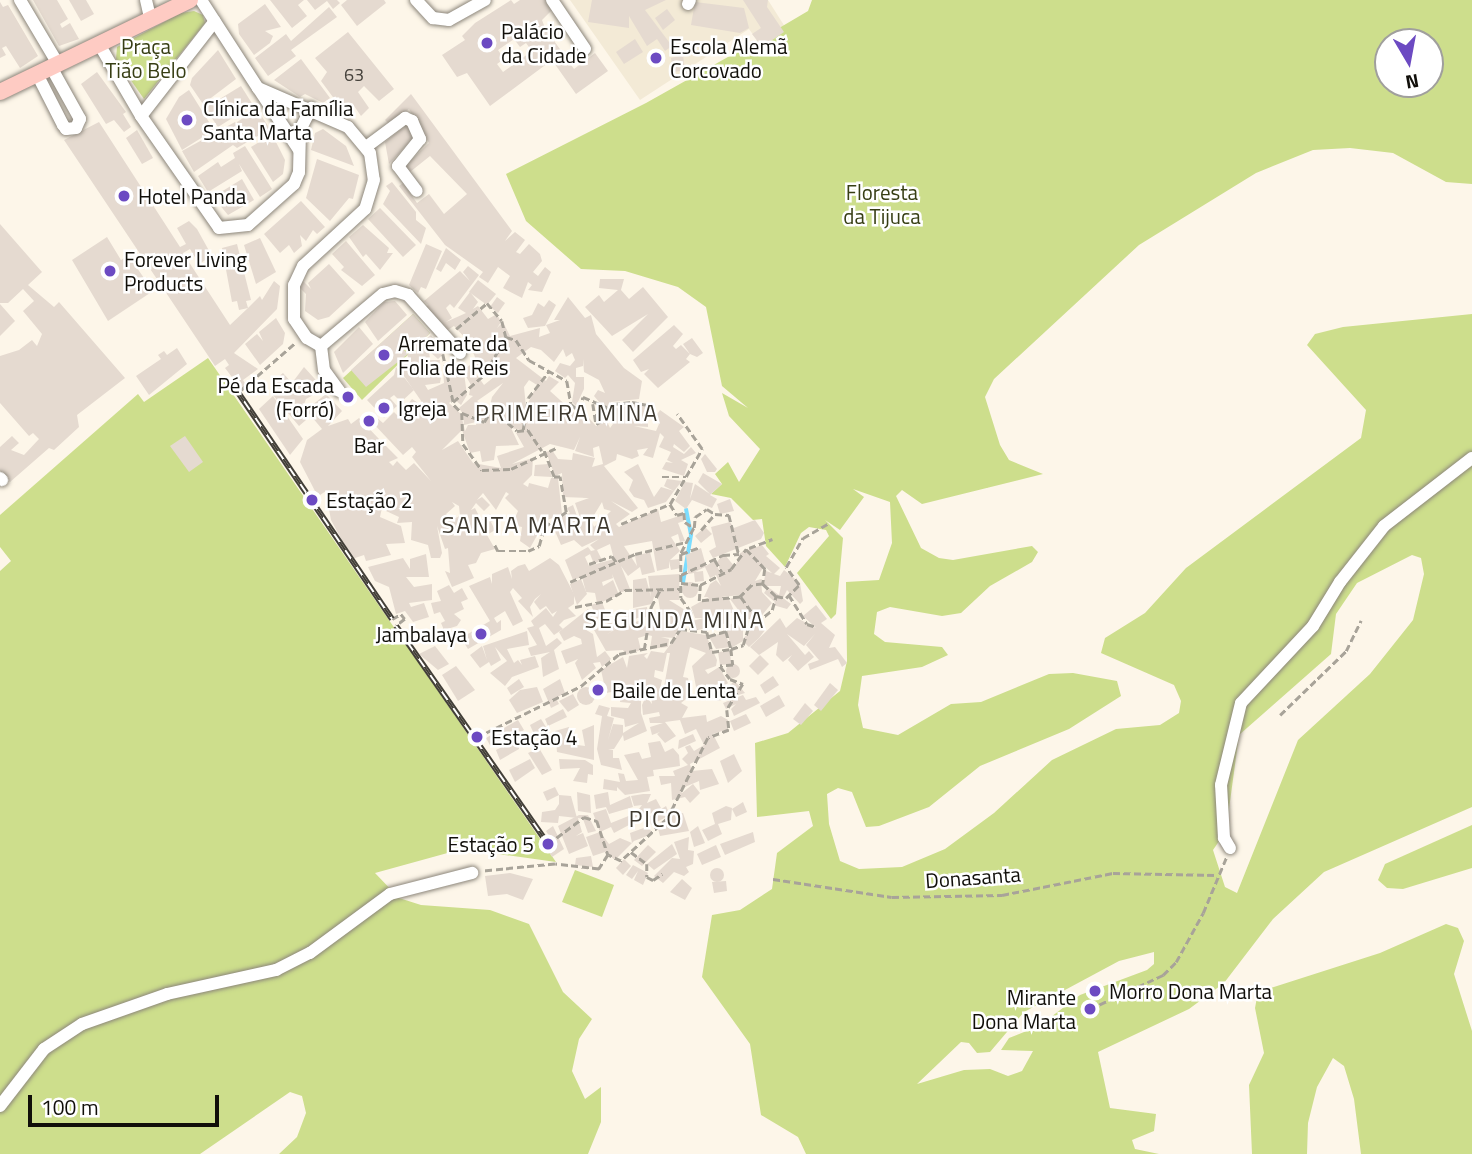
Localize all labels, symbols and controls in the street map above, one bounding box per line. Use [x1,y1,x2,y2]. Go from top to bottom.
place label: Palácio da Cidade [501,18,587,68]
north arrow [1374,28,1444,98]
park label: Praça Tião Belo [105,33,187,83]
place label: Escola Alemã Corcovado [670,33,788,83]
marker: Palácio da Cidade [479,35,495,51]
marker: Escola Alemã Corcovado [648,50,664,66]
house number: 63 [344,64,364,86]
text: N [1403,67,1421,98]
place label: Clínica da Família Santa Marta [203,95,353,145]
marker: Clínica da Família Santa Marta [177,110,197,130]
park label: Floresta da Tijuca [843,179,921,229]
place label: Hotel Panda [138,183,246,209]
marker: Hotel Panda [116,188,132,204]
place label: Forever Living Products [124,246,247,296]
marker: Forever Living Products [102,263,118,279]
place label: Arremate da Folia de Reis [398,330,508,380]
marker: Arremate da Folia de Reis [376,347,392,363]
place label: Pé da Escada (Forró) [217,372,334,422]
marker: Pé da Escada (Forró) [340,389,356,405]
place label: Igreja [398,395,447,421]
district label: PRIMEIRA MINA [477,399,657,427]
marker: Igreja [376,400,392,416]
marker: Bar [361,413,377,429]
place label: Bar [354,432,384,458]
place label: Estação 2 [326,487,412,513]
marker: Estação 2 [304,492,320,508]
district label: SANTA MARTA [443,511,611,539]
district label: SEGUNDA MINA [586,606,764,634]
place label: Jambalaya [376,621,467,647]
marker: Jambalaya [473,626,489,642]
place label: Baile de Lenta [612,677,736,703]
marker: Baile de Lenta [590,682,606,698]
place label: Estação 4 [491,724,577,750]
marker: Estação 4 [469,729,485,745]
district label: PICO [629,805,683,833]
place label: Estação 5 [448,831,534,857]
marker: Estação 5 [540,836,556,852]
street label: Donasanta [924,861,1022,893]
place label: Morro Dona Marta [1109,978,1272,1004]
marker: Morro Dona Marta [1087,983,1103,999]
place label: Mirante Dona Marta [972,984,1076,1034]
marker: Mirante Dona Marta [1082,1001,1098,1017]
scale bar [32,1080,222,1124]
text: 100 m [41,1091,98,1123]

